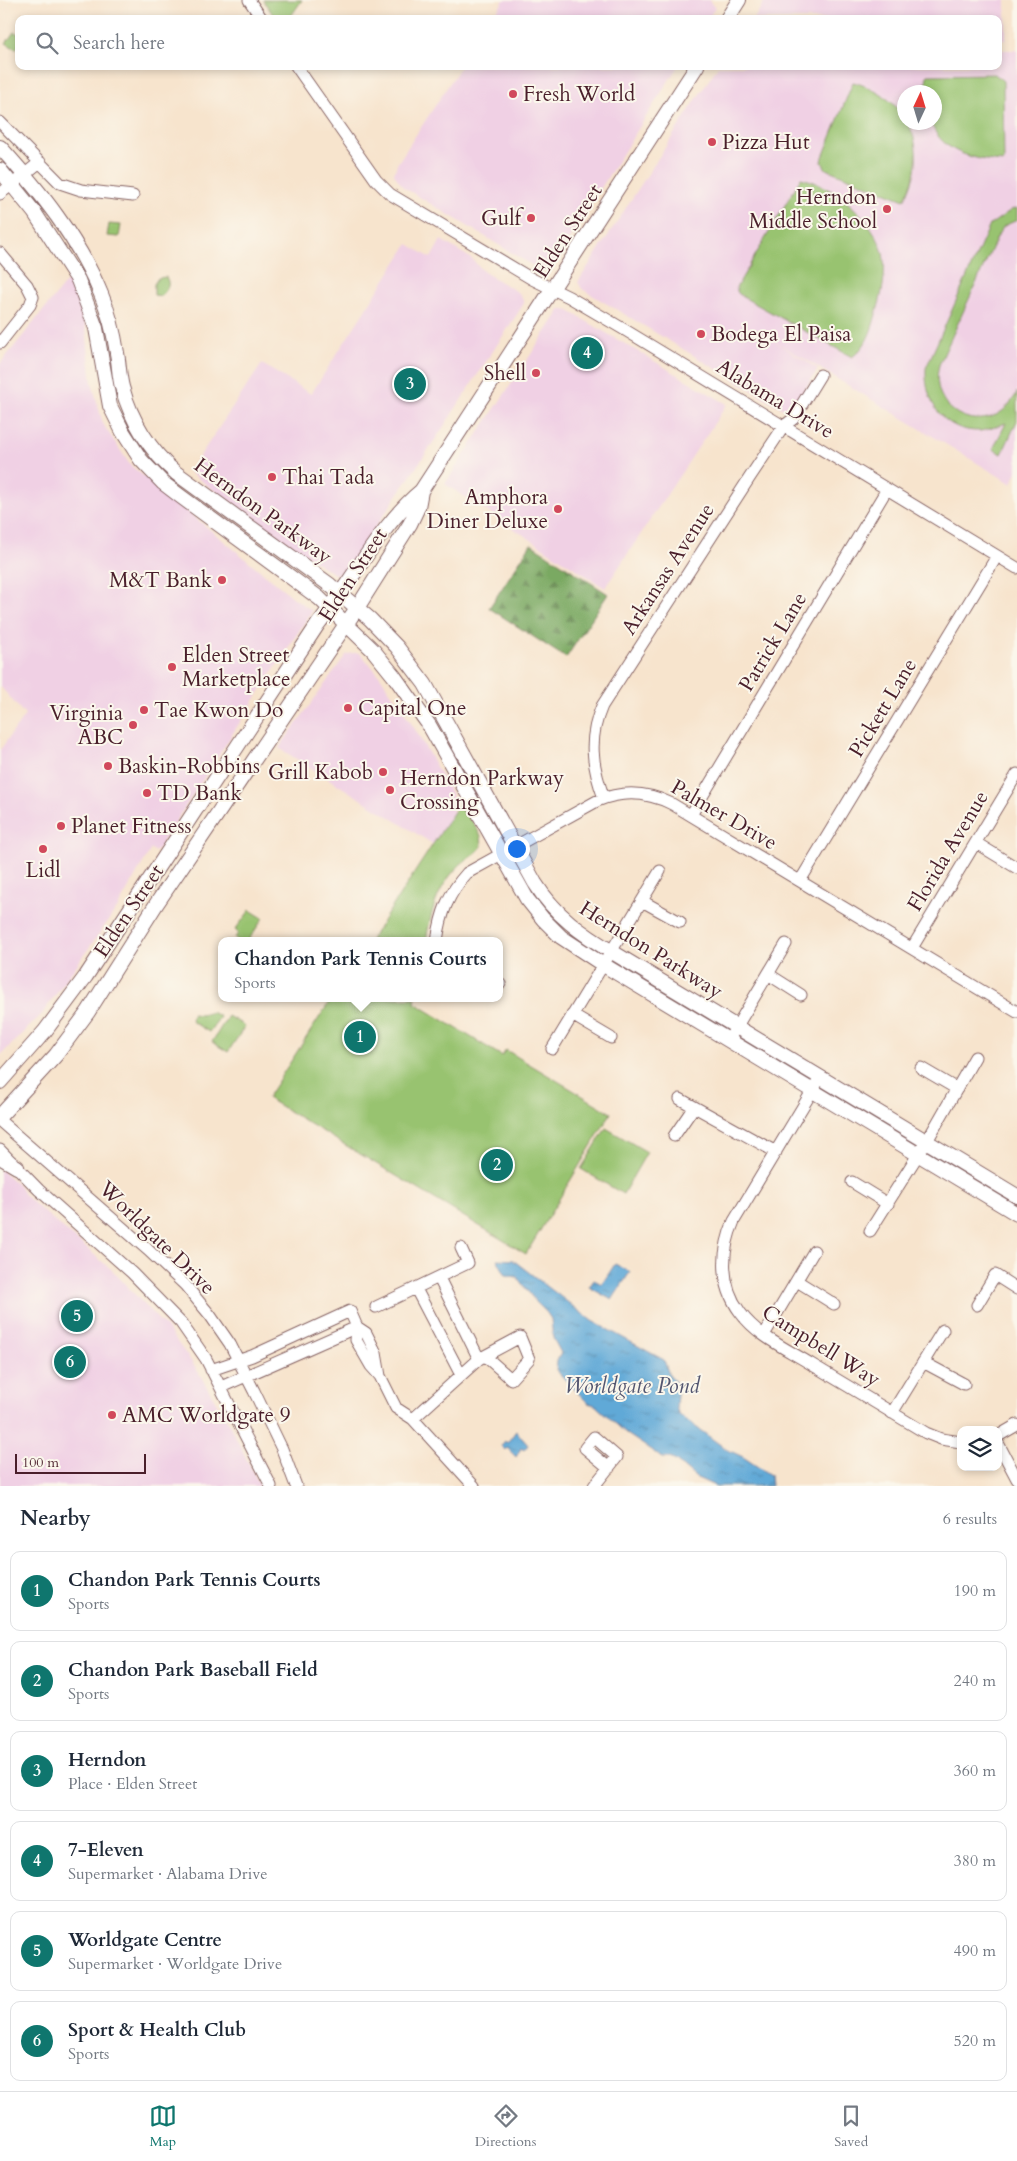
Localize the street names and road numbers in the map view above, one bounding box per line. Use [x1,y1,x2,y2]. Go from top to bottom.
street label: Elden Street [527,178,610,284]
street label: Alabama Drive [711,352,839,446]
street label: Herndon Parkway [188,451,338,571]
street label: Arkansas Avenue [615,497,721,641]
street label: Elden Street [312,522,395,628]
street label: Patrick Lane [732,587,814,697]
street label: Pickett Lane [842,653,924,763]
street label: Palmer Drive [666,773,782,857]
street label: Florida Avenue [900,785,996,917]
street label: Elden Street [87,858,171,964]
street label: Herndon Parkway [574,894,728,1006]
street label: Worldgate Drive [91,1174,222,1301]
street label: Campbell Way [756,1298,886,1394]

